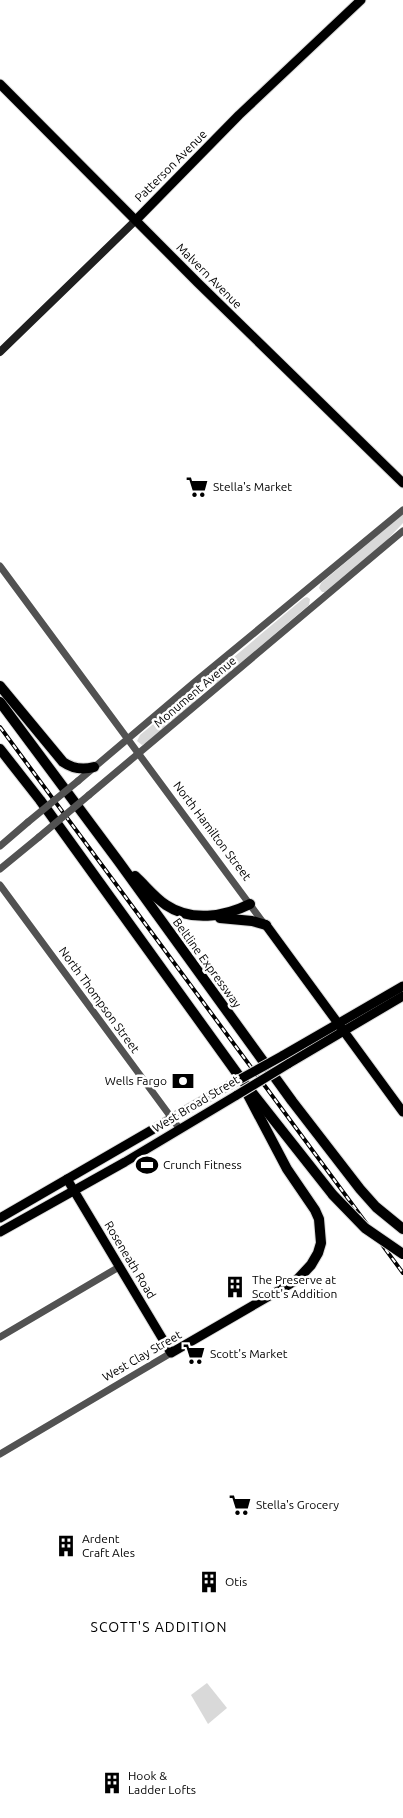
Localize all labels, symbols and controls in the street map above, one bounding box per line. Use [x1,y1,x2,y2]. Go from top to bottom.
street label: Patterson Avenue [132,127,209,204]
street label: Malvern Avenue [174,240,245,311]
supermarket icon: Stella's Market [184,474,210,500]
place label: Stella's Market [213,480,292,493]
street label: Monument Avenue [151,654,238,730]
street label: North Hamilton Street [171,779,254,883]
street label: Beltline Expressway [171,916,244,1010]
street label: North Thompson Street [57,944,142,1055]
bank icon: Wells Fargo [170,1068,196,1094]
street label: West Broad Street [150,1072,242,1135]
place label: Wells Fargo [105,1074,167,1087]
sports icon: Crunch Fitness [134,1152,160,1178]
place label: Crunch Fitness [163,1158,242,1171]
street label: Roseneath Road [102,1219,159,1301]
place label: The Preserve at Scott's Addition [252,1273,337,1300]
building icon: The Preserve at Scott's Addition [222,1274,248,1300]
street label: West Clay Street [100,1328,184,1383]
supermarket icon: Scott's Market [181,1341,207,1367]
place label: Scott's Market [210,1347,288,1360]
supermarket icon: Stella's Grocery [227,1492,253,1518]
place label: Stella's Grocery [256,1498,339,1511]
place label: Ardent Craft Ales [82,1532,135,1559]
building icon: Ardent Craft Ales [53,1533,79,1559]
building icon: Otis [196,1569,222,1595]
place label: Otis [225,1575,247,1588]
district label: SCOTT'S ADDITION [91,1619,227,1635]
place label: Hook & Ladder Lofts [128,1769,196,1796]
building icon: Hook & Ladder Lofts [99,1770,125,1796]

